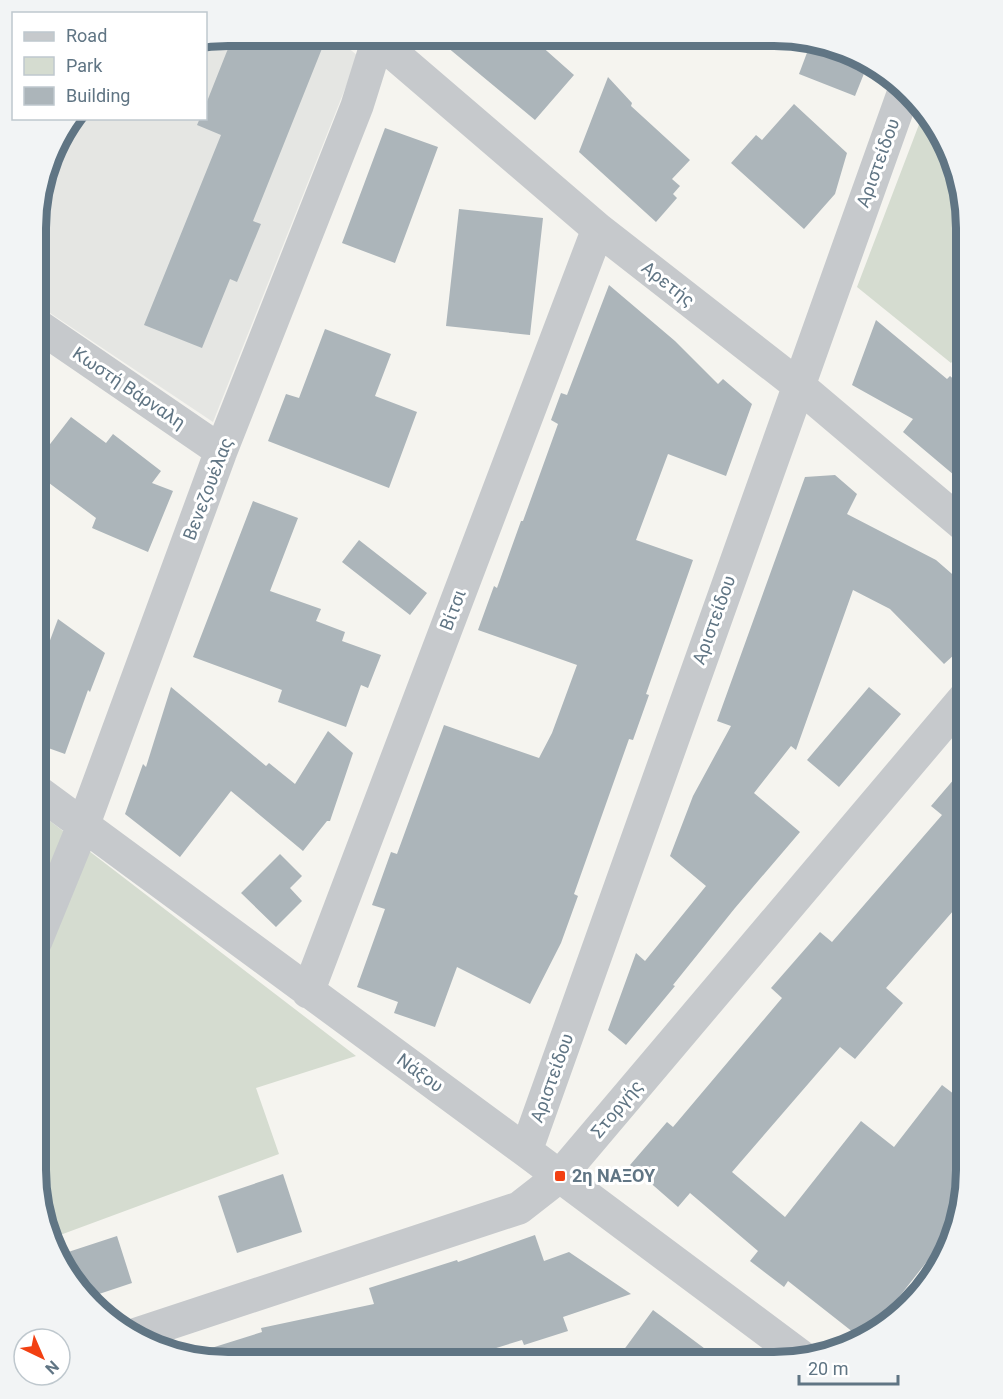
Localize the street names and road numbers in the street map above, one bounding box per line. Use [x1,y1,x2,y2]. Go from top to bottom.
street label: Αριστείδου [852,115,903,210]
street label: Αρετής [638,257,699,311]
street label: Κωστή Βάρναλη [69,342,189,433]
street label: Βενεζουέλας [178,435,237,543]
street label: Αριστείδου [688,572,739,667]
street label: Βίτσι [435,586,470,633]
street label: Αριστείδου [526,1030,577,1125]
street label: Νάξου [393,1049,447,1096]
street label: Στοργής [586,1076,647,1142]

